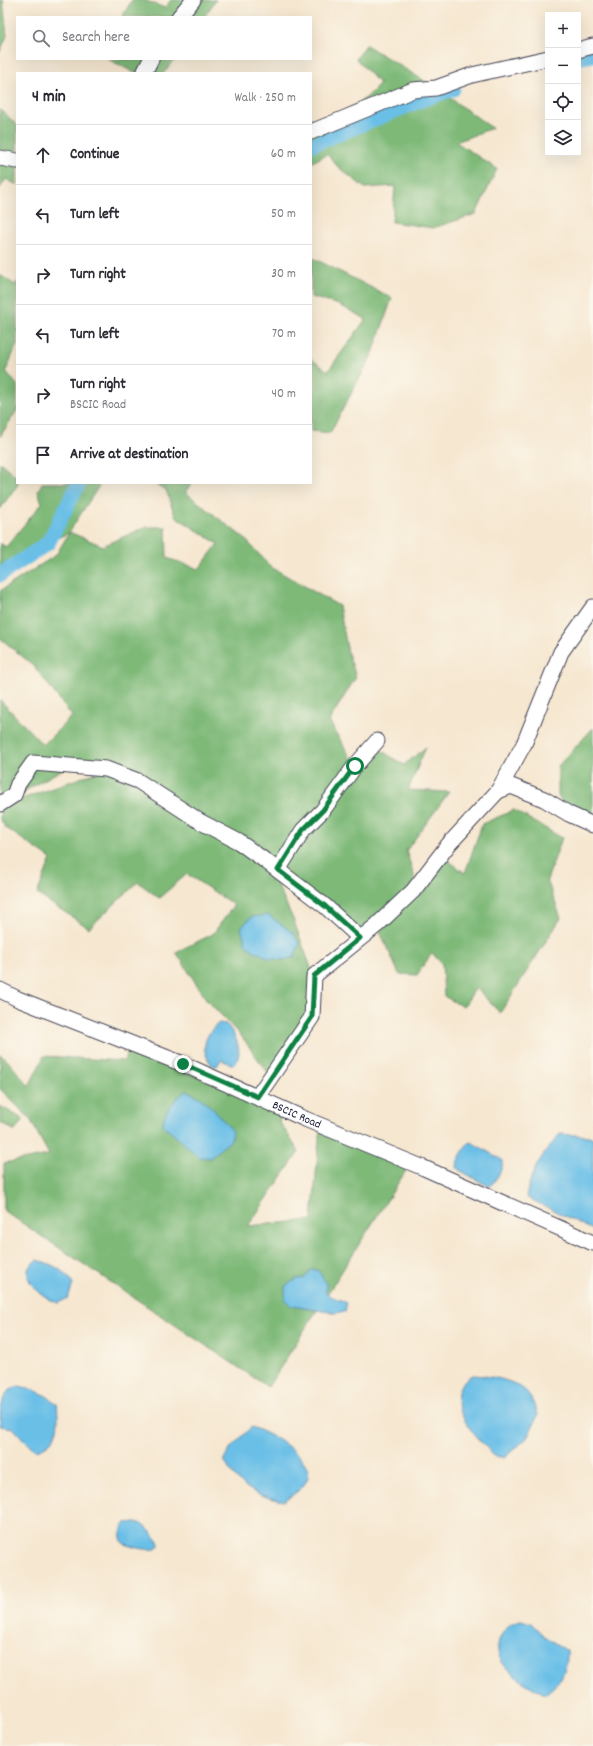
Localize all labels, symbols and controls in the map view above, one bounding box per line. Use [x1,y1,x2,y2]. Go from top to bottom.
map controls [545,12,581,156]
button: + [545,12,581,48]
search box [16,16,312,60]
icon: search [30,27,52,49]
text: Search here [62,27,130,49]
button: − [545,48,581,84]
button: locate [545,84,581,120]
text: 4 min [32,86,66,110]
text: Walk · 250 m [234,89,296,108]
button: layers [545,120,581,156]
icon: ahead [32,144,54,166]
text: Continue [70,144,119,166]
text: 60 m [271,145,296,164]
icon: left [32,204,54,226]
text: Turn left [70,204,119,226]
text: 50 m [271,205,296,224]
icon: right [32,264,54,286]
text: Turn right [70,264,126,286]
text: 30 m [271,265,296,284]
icon: left [32,324,54,346]
text: Turn left [70,324,119,346]
text: 70 m [272,325,296,344]
text: Turn right [70,374,126,396]
icon: right [32,384,54,406]
text: 40 m [272,385,296,404]
text: BSCIC Road [70,396,126,415]
icon: arrive [32,444,54,466]
text: Arrive at destination [70,444,188,466]
route start [346,757,364,775]
route end [174,1055,192,1073]
street label: BSCIC Road [269,1097,324,1133]

